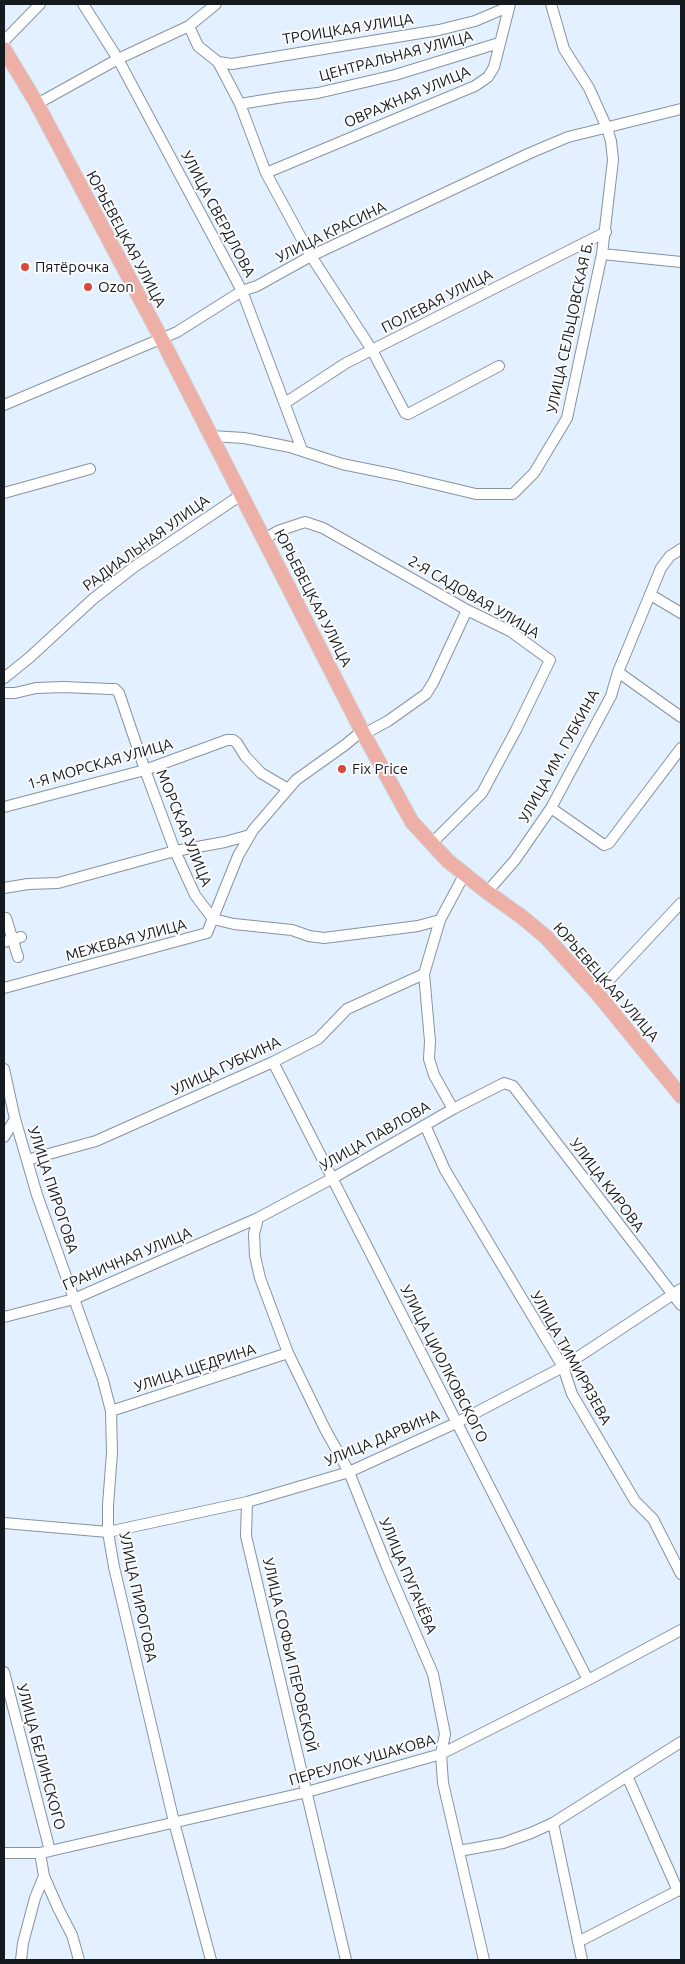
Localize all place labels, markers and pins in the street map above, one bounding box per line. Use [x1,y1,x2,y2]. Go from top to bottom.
place label: Пятёрочка [35,258,109,276]
marker: Пятёрочка [19,261,31,273]
place label: Ozon [98,278,134,296]
marker: Ozon [82,281,94,293]
place label: Fix Price [352,760,408,778]
marker: Fix Price [336,763,348,775]

